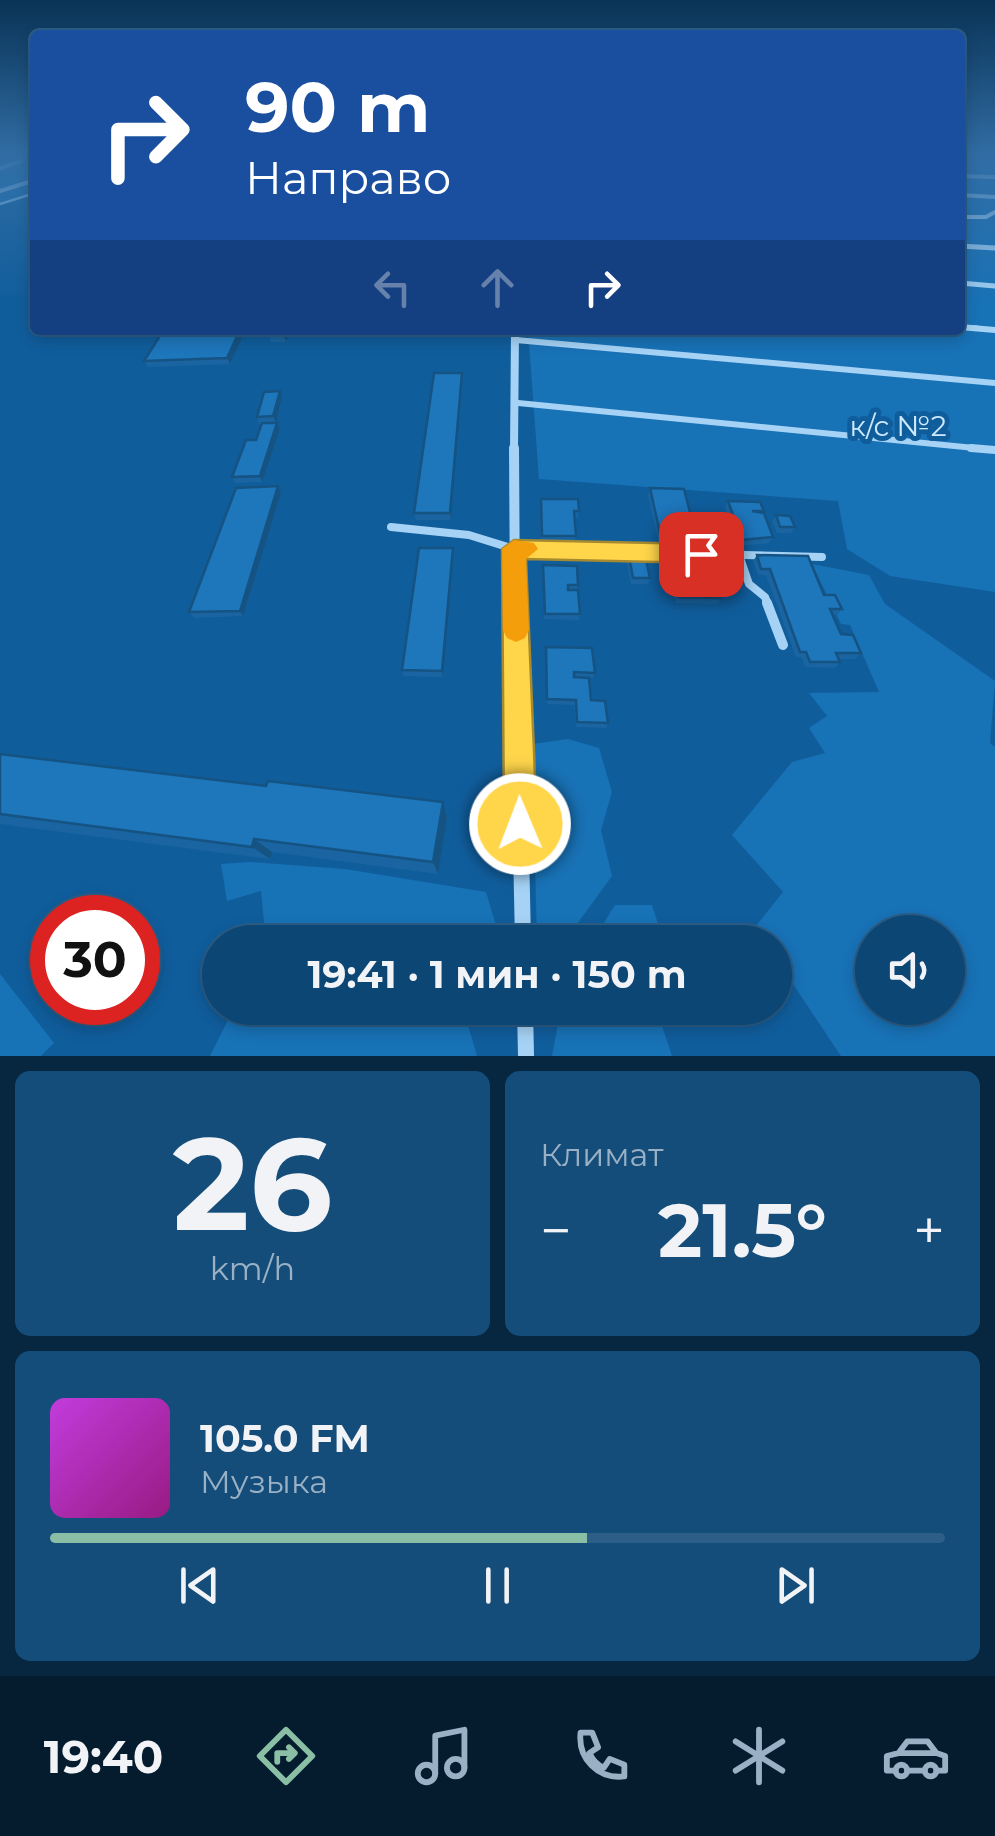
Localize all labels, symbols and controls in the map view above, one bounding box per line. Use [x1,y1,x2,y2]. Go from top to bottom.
text: 90 m [245,64,430,150]
icon: right [80,70,210,200]
text: Направо [245,150,451,205]
icon: left [365,260,420,315]
icon: ahead [470,260,525,315]
icon: right [575,260,630,315]
park label: к/с №2 [849,409,947,443]
pin [659,512,744,597]
icon: arrive [674,527,729,582]
position arrow [468,772,572,876]
speed limit sign: 30 [30,895,160,1025]
map controls [855,915,965,1025]
button: sound [855,915,965,1025]
text: 19:41 · 1 мин · 150 m [307,951,687,998]
text: 26 [173,1104,332,1263]
text: Климат [540,1135,663,1174]
text: 21.5° [658,1184,827,1276]
text: − [540,1197,572,1264]
text: + [913,1197,945,1264]
text: km/h [210,1249,295,1288]
text: 105.0 FM [200,1415,370,1462]
text: Музыка [200,1462,328,1501]
icon: previous [172,1558,227,1613]
icon: pause [470,1558,525,1613]
icon: next [768,1558,823,1613]
icon: directions [251,1721,321,1791]
icon: music [409,1721,479,1791]
icon: phone [566,1721,636,1791]
icon: climate [724,1721,794,1791]
icon: car [881,1721,951,1791]
text: 19:40 [44,1729,163,1784]

